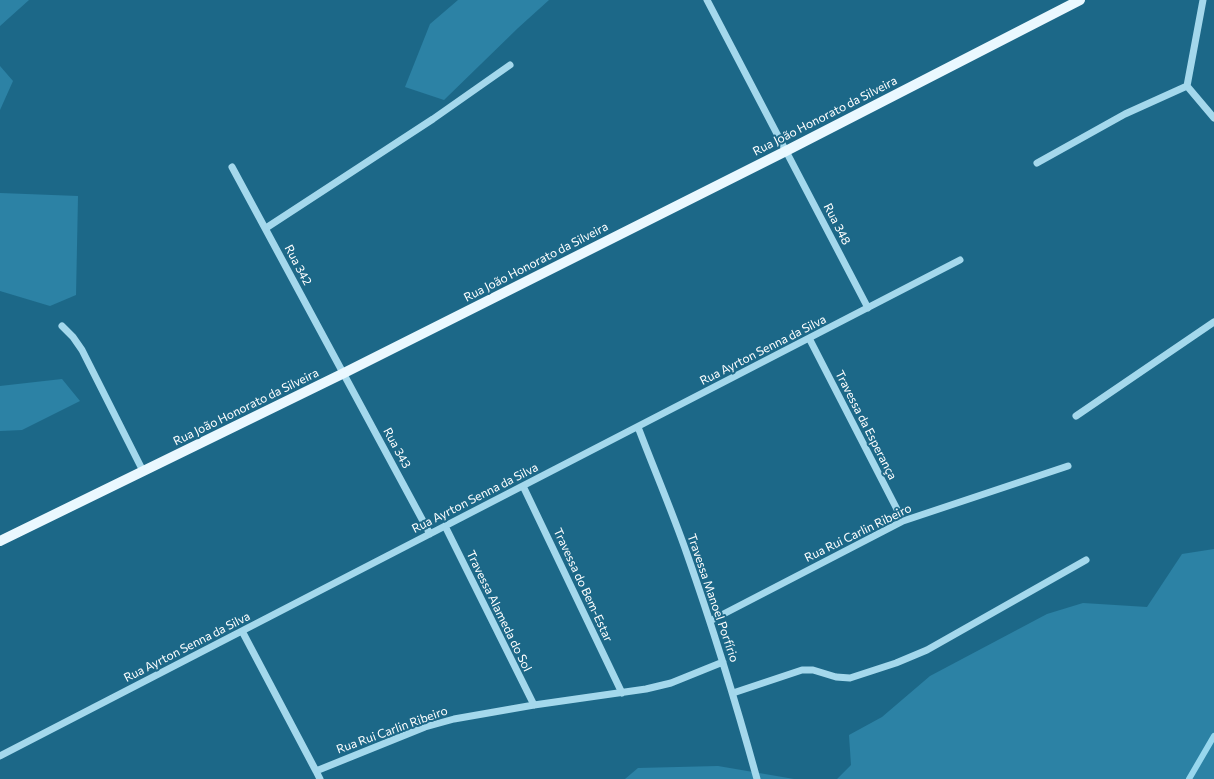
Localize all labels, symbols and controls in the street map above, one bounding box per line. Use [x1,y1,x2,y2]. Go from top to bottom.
street label: Rua João Honorato da Silveira [750,73,900,159]
street label: Rua 348 [820,201,854,247]
street label: Rua João Honorato da Silveira [461,219,611,305]
street label: Rua 342 [281,242,315,288]
street label: Rua Ayrton Senna da Silva [697,312,829,388]
street label: Rua João Honorato da Silveira [171,365,321,449]
street label: Travessa da Esperança [832,368,900,482]
street label: Rua 343 [380,425,414,471]
street label: Rua Ayrton Senna da Silva [409,460,541,536]
street label: Rua Rui Carlin Ribeiro [802,501,914,565]
street label: Travessa do Bem-Estar [550,526,616,644]
street label: Travessa Manoel Porfírio [684,532,742,664]
street label: Travessa Alameda do Sol [463,548,535,674]
street label: Rua Ayrton Senna da Silva [121,609,253,685]
street label: Rua Rui Carlin Ribeiro [334,703,450,757]

